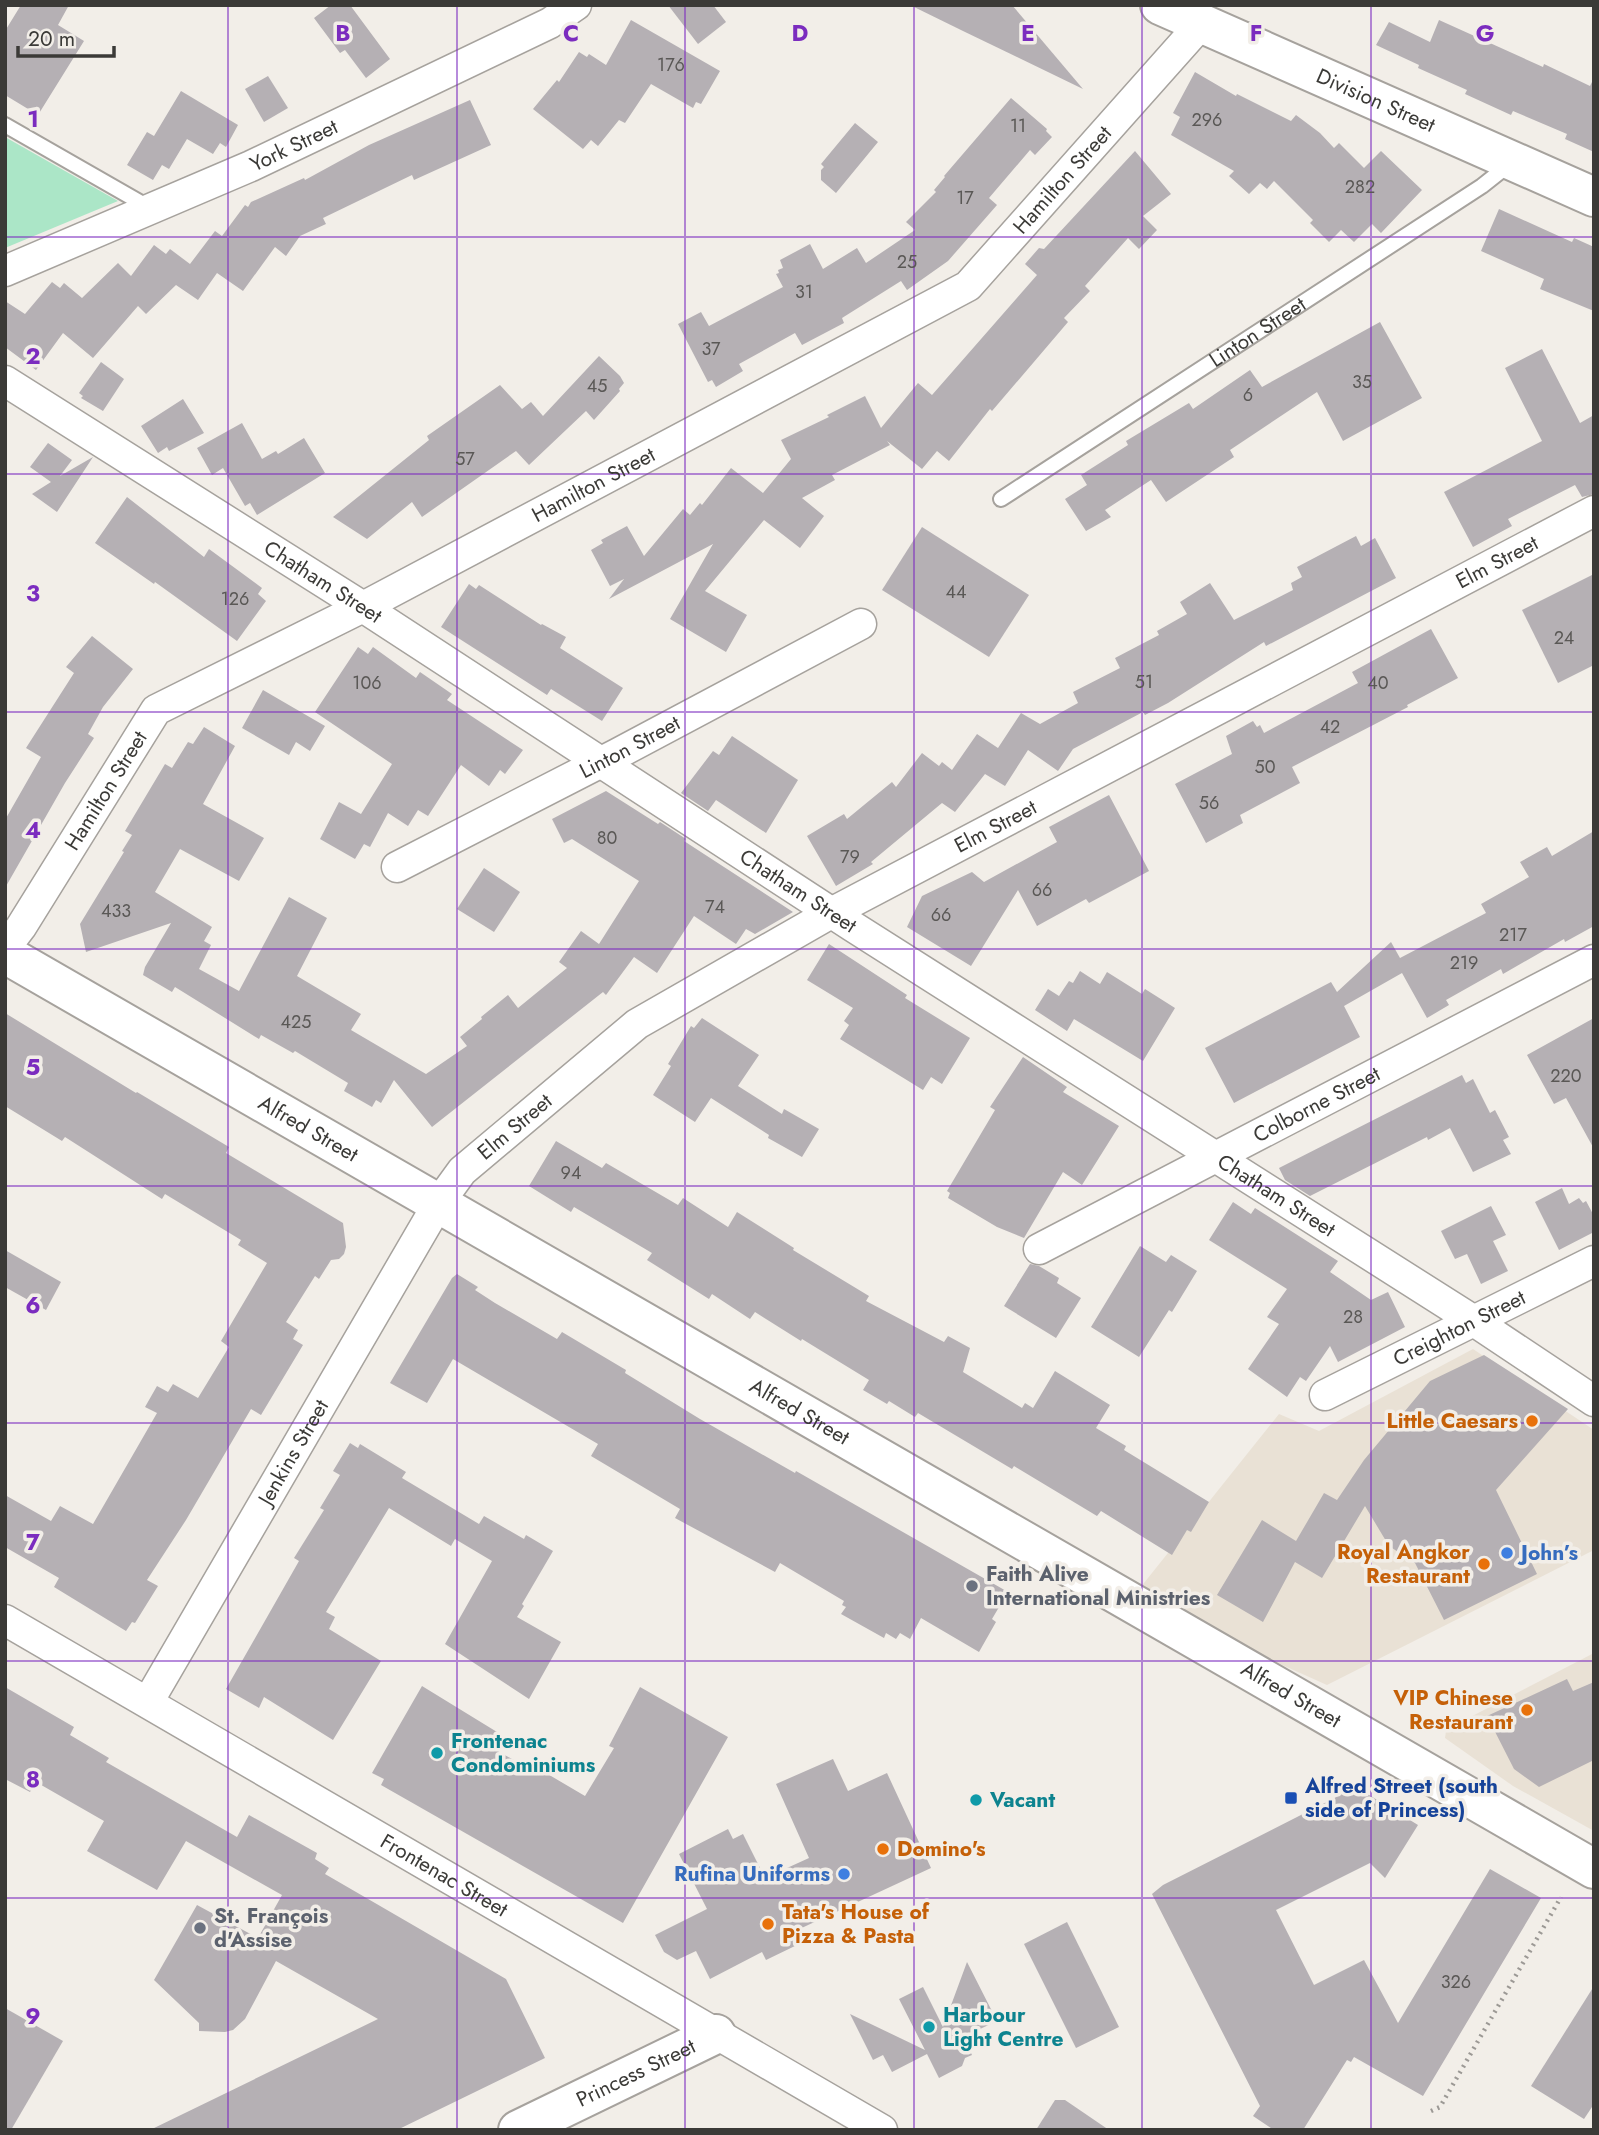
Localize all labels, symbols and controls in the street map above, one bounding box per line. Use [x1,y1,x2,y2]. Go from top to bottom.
scale bar [18,14,114,58]
text: B [335,16,351,50]
text: C [563,16,579,50]
text: D [792,16,809,50]
text: E [1021,16,1035,50]
text: F [1250,16,1262,50]
text: G [1476,16,1494,50]
text: 20 m [28,24,75,54]
house number: 176 [657,52,685,78]
street label: Division Street [1312,61,1440,140]
text: 1 [27,102,39,136]
house number: 296 [1192,107,1222,133]
street label: York Street [245,112,343,179]
house number: 11 [1010,113,1026,139]
street label: Hamilton Street [1006,119,1119,241]
house number: 282 [1345,174,1375,200]
house number: 17 [956,185,974,211]
house number: 25 [897,249,917,275]
house number: 31 [795,279,813,305]
street label: Linton Street [1203,290,1312,375]
house number: 37 [701,336,721,362]
text: 2 [25,339,41,373]
house number: 35 [1352,369,1372,395]
house number: 45 [587,373,607,399]
house number: 6 [1243,382,1253,408]
street label: Hamilton Street [526,440,660,530]
house number: 57 [455,446,475,472]
street label: Elm Street [1451,528,1544,596]
street label: Chatham Street [258,533,388,630]
text: 3 [26,576,40,610]
house number: 44 [946,579,967,605]
house number: 126 [221,586,249,612]
house number: 24 [1554,625,1574,651]
house number: 51 [1135,669,1153,695]
house number: 106 [352,670,382,696]
house number: 40 [1367,670,1389,696]
street label: Linton Street [574,708,686,786]
house number: 42 [1320,714,1340,740]
street label: Hamilton Street [57,725,154,856]
house number: 50 [1255,754,1276,780]
house number: 56 [1199,790,1219,816]
street label: Elm Street [949,792,1042,860]
text: 4 [25,813,41,847]
house number: 80 [597,825,618,851]
street label: Chatham Street [734,842,863,940]
house number: 79 [840,844,860,870]
house number: 66 [1032,877,1052,903]
house number: 74 [705,894,725,920]
house number: 433 [101,898,131,924]
house number: 66 [931,902,951,928]
house number: 217 [1499,922,1527,948]
house number: 219 [1450,950,1478,976]
house number: 425 [281,1009,311,1035]
text: 5 [26,1050,40,1084]
street label: Colborne Street [1248,1059,1385,1150]
house number: 220 [1550,1063,1582,1089]
street label: Elm Street [471,1086,559,1167]
street label: Alfred Street [253,1088,364,1169]
street label: Chatham Street [1212,1147,1341,1244]
house number: 94 [561,1160,581,1186]
street label: Creighton Street [1388,1282,1531,1374]
text: 6 [25,1288,41,1322]
house number: 28 [1343,1304,1363,1330]
street label: Alfred Street [744,1371,855,1452]
street label: Jenkins Street [249,1394,336,1513]
place label: Little Caesars [1387,1406,1518,1436]
marker: Little Caesars [1524,1413,1540,1429]
text: 7 [26,1525,40,1559]
place label: Royal Angkor Restaurant [1337,1537,1470,1591]
place label: John’s [1517,1538,1579,1568]
marker: John’s [1499,1545,1515,1561]
marker: Royal Angkor Restaurant [1476,1556,1492,1572]
place label: Faith Alive International Ministries [986,1559,1211,1613]
marker: Faith Alive International Ministries [964,1578,980,1594]
street label: Alfred Street [1235,1654,1347,1735]
place label: VIP Chinese Restaurant [1392,1683,1513,1737]
marker: VIP Chinese Restaurant [1519,1702,1535,1718]
place label: Frontenac Condominiums [451,1726,596,1780]
marker: Frontenac Condominiums [429,1745,445,1761]
text: 8 [26,1762,40,1796]
place label: Alfred Street (south side of Princess) [1304,1771,1498,1825]
place label: Vacant [989,1785,1055,1815]
marker: Alfred Street (south side of Princess) [1283,1790,1299,1806]
marker: Vacant [968,1792,984,1808]
street label: Frontenac Street [375,1826,514,1924]
place label: Domino's [897,1834,986,1864]
marker: Domino's [875,1841,891,1857]
place label: Rufina Uniforms [674,1859,830,1889]
marker: Rufina Uniforms [836,1866,852,1882]
place label: Tata's House of Pizza & Pasta [782,1897,930,1951]
place label: St. François d'Assise [214,1901,329,1955]
marker: Tata's House of Pizza & Pasta [760,1916,776,1932]
marker: St. François d'Assise [192,1920,208,1936]
house number: 326 [1441,1969,1471,1995]
text: 9 [25,1999,41,2033]
place label: Harbour Light Centre [943,2000,1063,2054]
marker: Harbour Light Centre [921,2019,937,2035]
street label: Princess Street [571,2031,700,2115]

